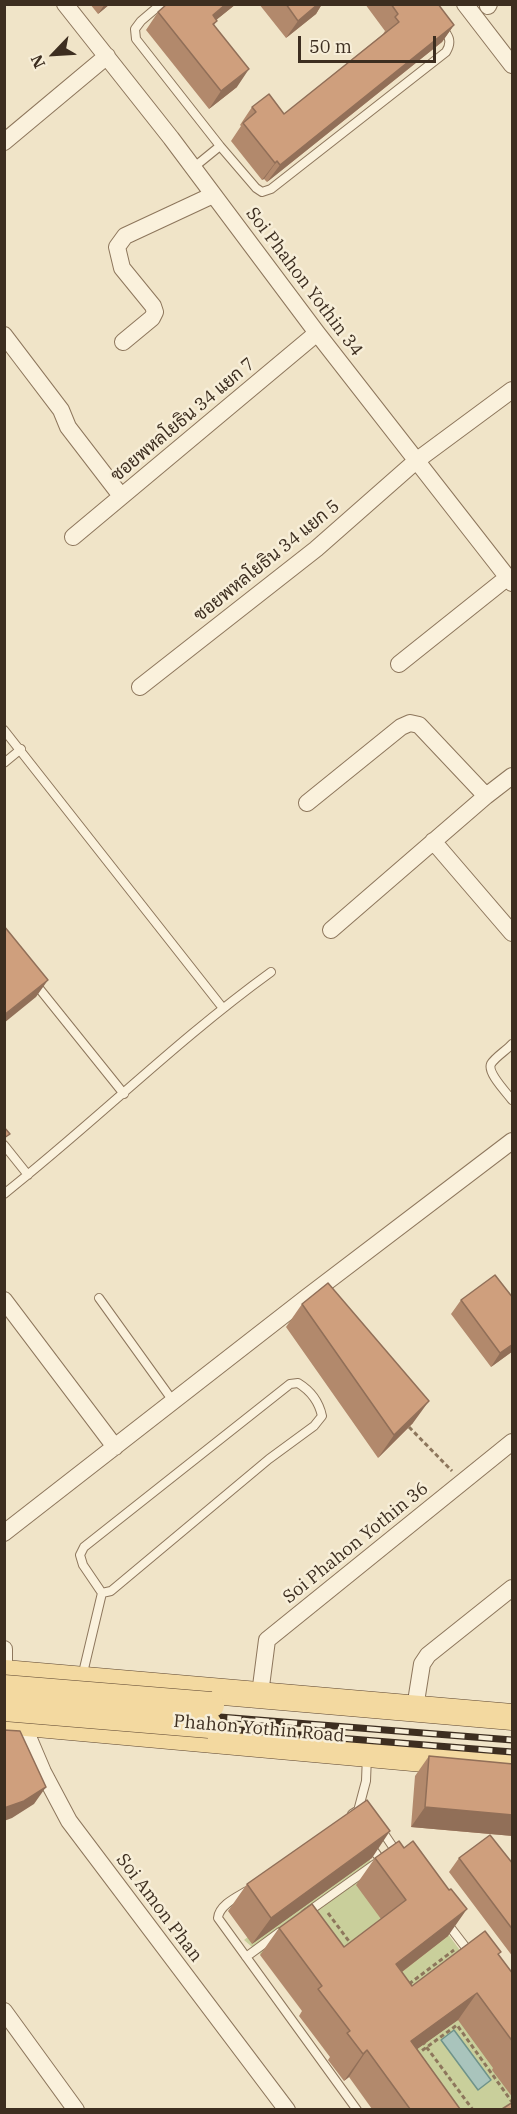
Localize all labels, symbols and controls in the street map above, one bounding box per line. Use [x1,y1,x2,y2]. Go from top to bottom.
north arrow [24,24,84,84]
scale bar [301,24,439,62]
text: 50 m [309,35,352,58]
text: N [26,52,49,72]
street label: Soi Phahon Yothin 34 [241,203,367,361]
street label: ซอยพหลโยธิน 34 แยก 7 [107,354,259,486]
street label: ซอยพหลโยธิน 34 แยก 5 [190,496,344,626]
street label: Soi Phahon Yothin 36 [279,1478,433,1608]
street label: Phahon Yothin Road [173,1711,345,1747]
street label: Soi Amon Phan [111,1850,207,1966]

